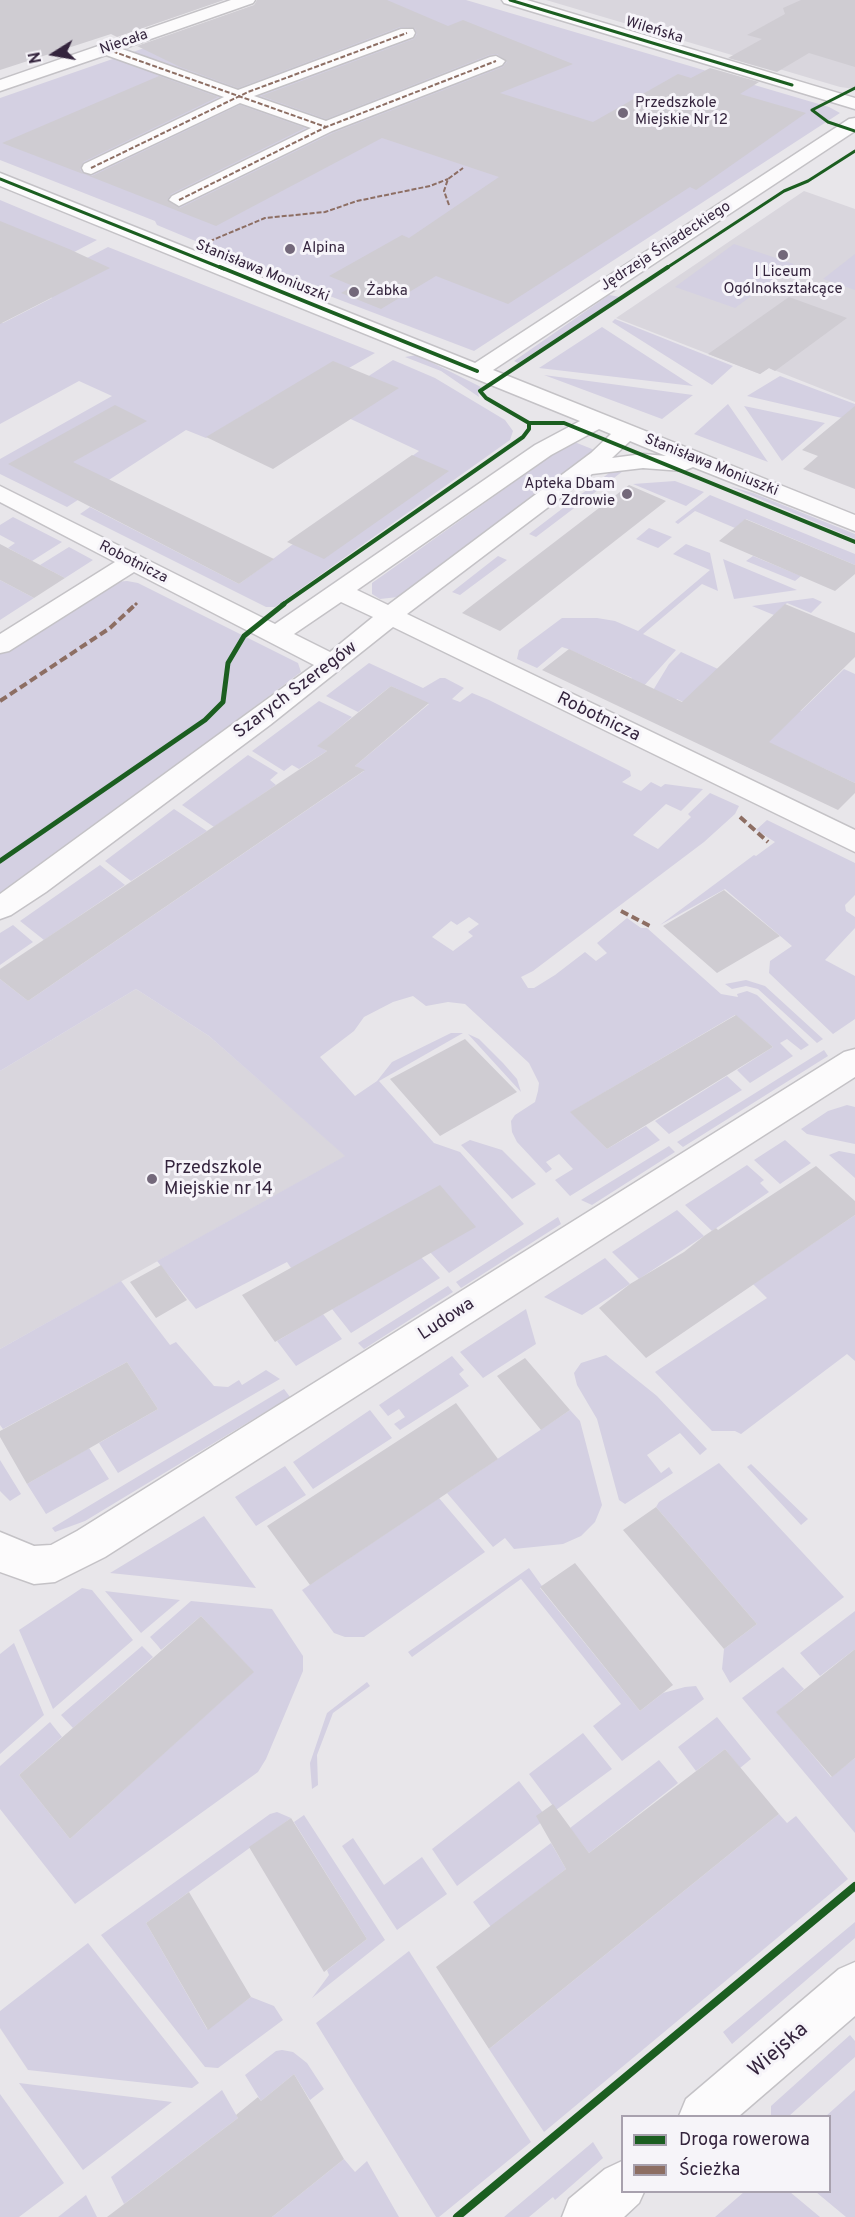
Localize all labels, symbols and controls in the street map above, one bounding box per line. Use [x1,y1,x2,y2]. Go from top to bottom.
street label: Wileńska [623,14,685,48]
north arrow [24,24,84,84]
street label: Niecała [98,26,150,60]
text: N [25,50,47,65]
place label: Przedszkole Miejskie Nr 12 [635,95,728,130]
marker: Przedszkole Miejskie Nr 12 [616,106,630,120]
street label: Jędrzeja Śniadeckiego [597,198,735,296]
street label: Stanisława Moniuszki [192,237,332,307]
place label: Alpina [302,240,345,258]
marker: Alpina [283,242,297,256]
marker: I Liceum Ogólnokształcące [776,248,790,262]
place label: I Liceum Ogólnokształcące [723,264,843,299]
place label: Żabka [366,283,408,301]
marker: Żabka [347,285,361,299]
street label: Stanisława Moniuszki [641,431,781,501]
place label: Apteka Dbam O Zdrowie [524,476,615,511]
marker: Apteka Dbam O Zdrowie [620,487,634,501]
street label: Robotnicza [96,538,170,588]
street label: Szarych Szeregów [230,638,362,744]
street label: Robotnicza [553,689,643,747]
place label: Przedszkole Miejskie nr 14 [164,1158,273,1200]
marker: Przedszkole Miejskie nr 14 [145,1172,159,1186]
street label: Ludowa [415,1294,479,1346]
street label: Wiejska [744,2018,814,2084]
legend [621,2115,831,2193]
text: Droga rowerowa [679,2129,810,2152]
text: Ścieżka [679,2159,740,2182]

